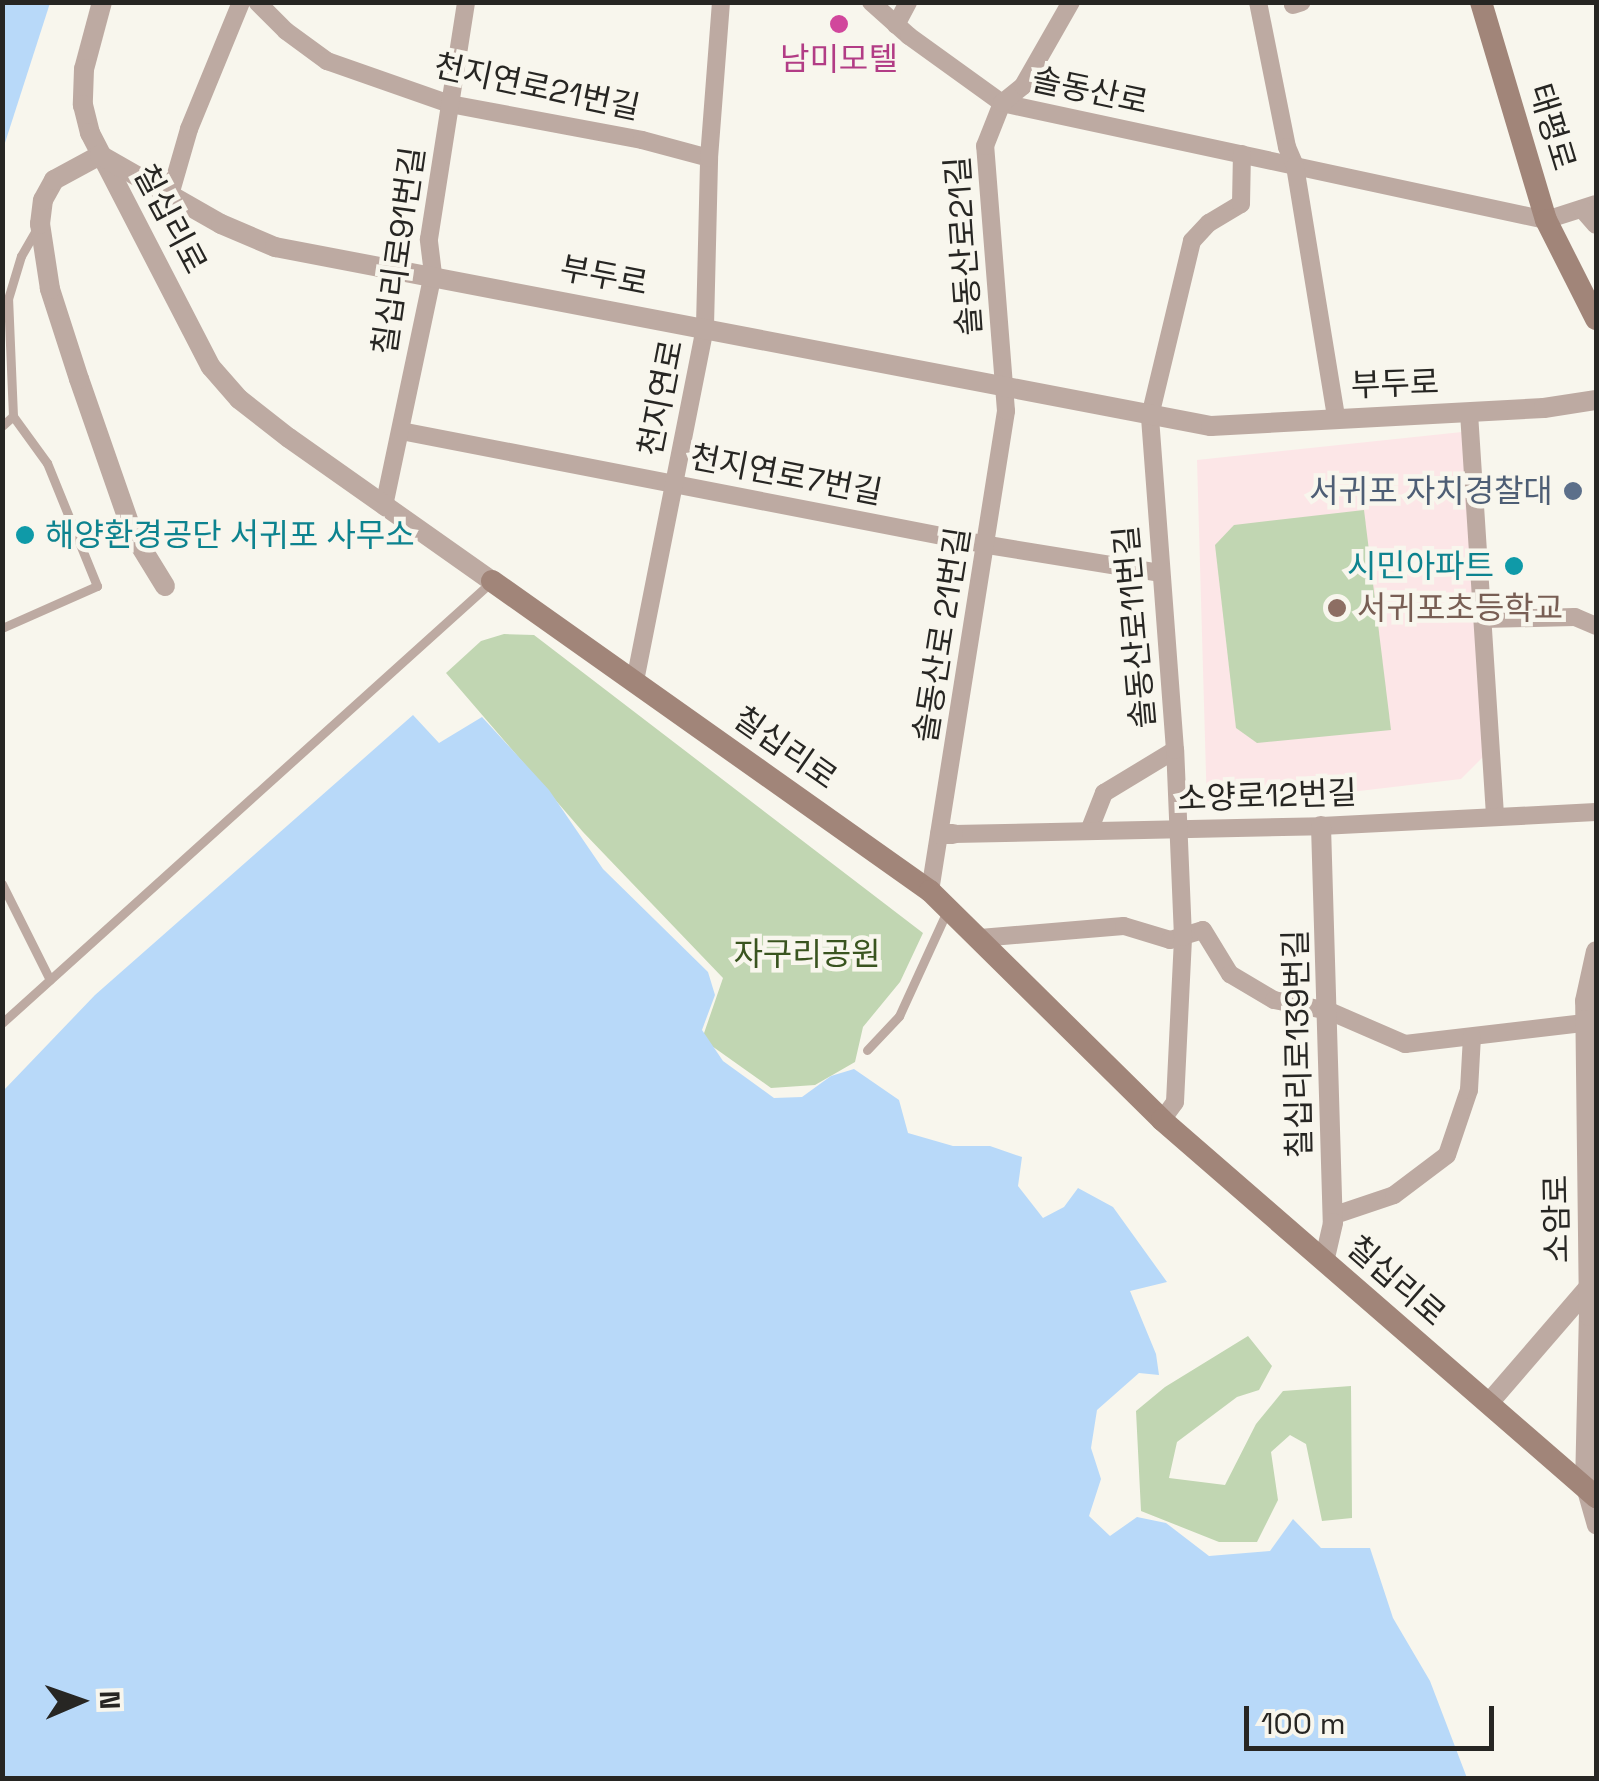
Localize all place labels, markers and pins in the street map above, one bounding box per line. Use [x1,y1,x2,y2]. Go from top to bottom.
marker: 남미모텔 [828,13,850,35]
place label: 남미모텔 [780,40,898,78]
place label: 서귀포 자치경찰대 [1309,472,1553,510]
marker: 서귀포 자치경찰대 [1562,480,1584,502]
place label: 해양환경공단 서귀포 사무소 [45,516,415,554]
marker: 해양환경공단 서귀포 사무소 [14,524,36,546]
place label: 시민아파트 [1347,547,1494,585]
marker: 시민아파트 [1503,555,1525,577]
place label: 서귀포초등학교 [1357,589,1563,627]
marker: 서귀포초등학교 [1326,597,1348,619]

